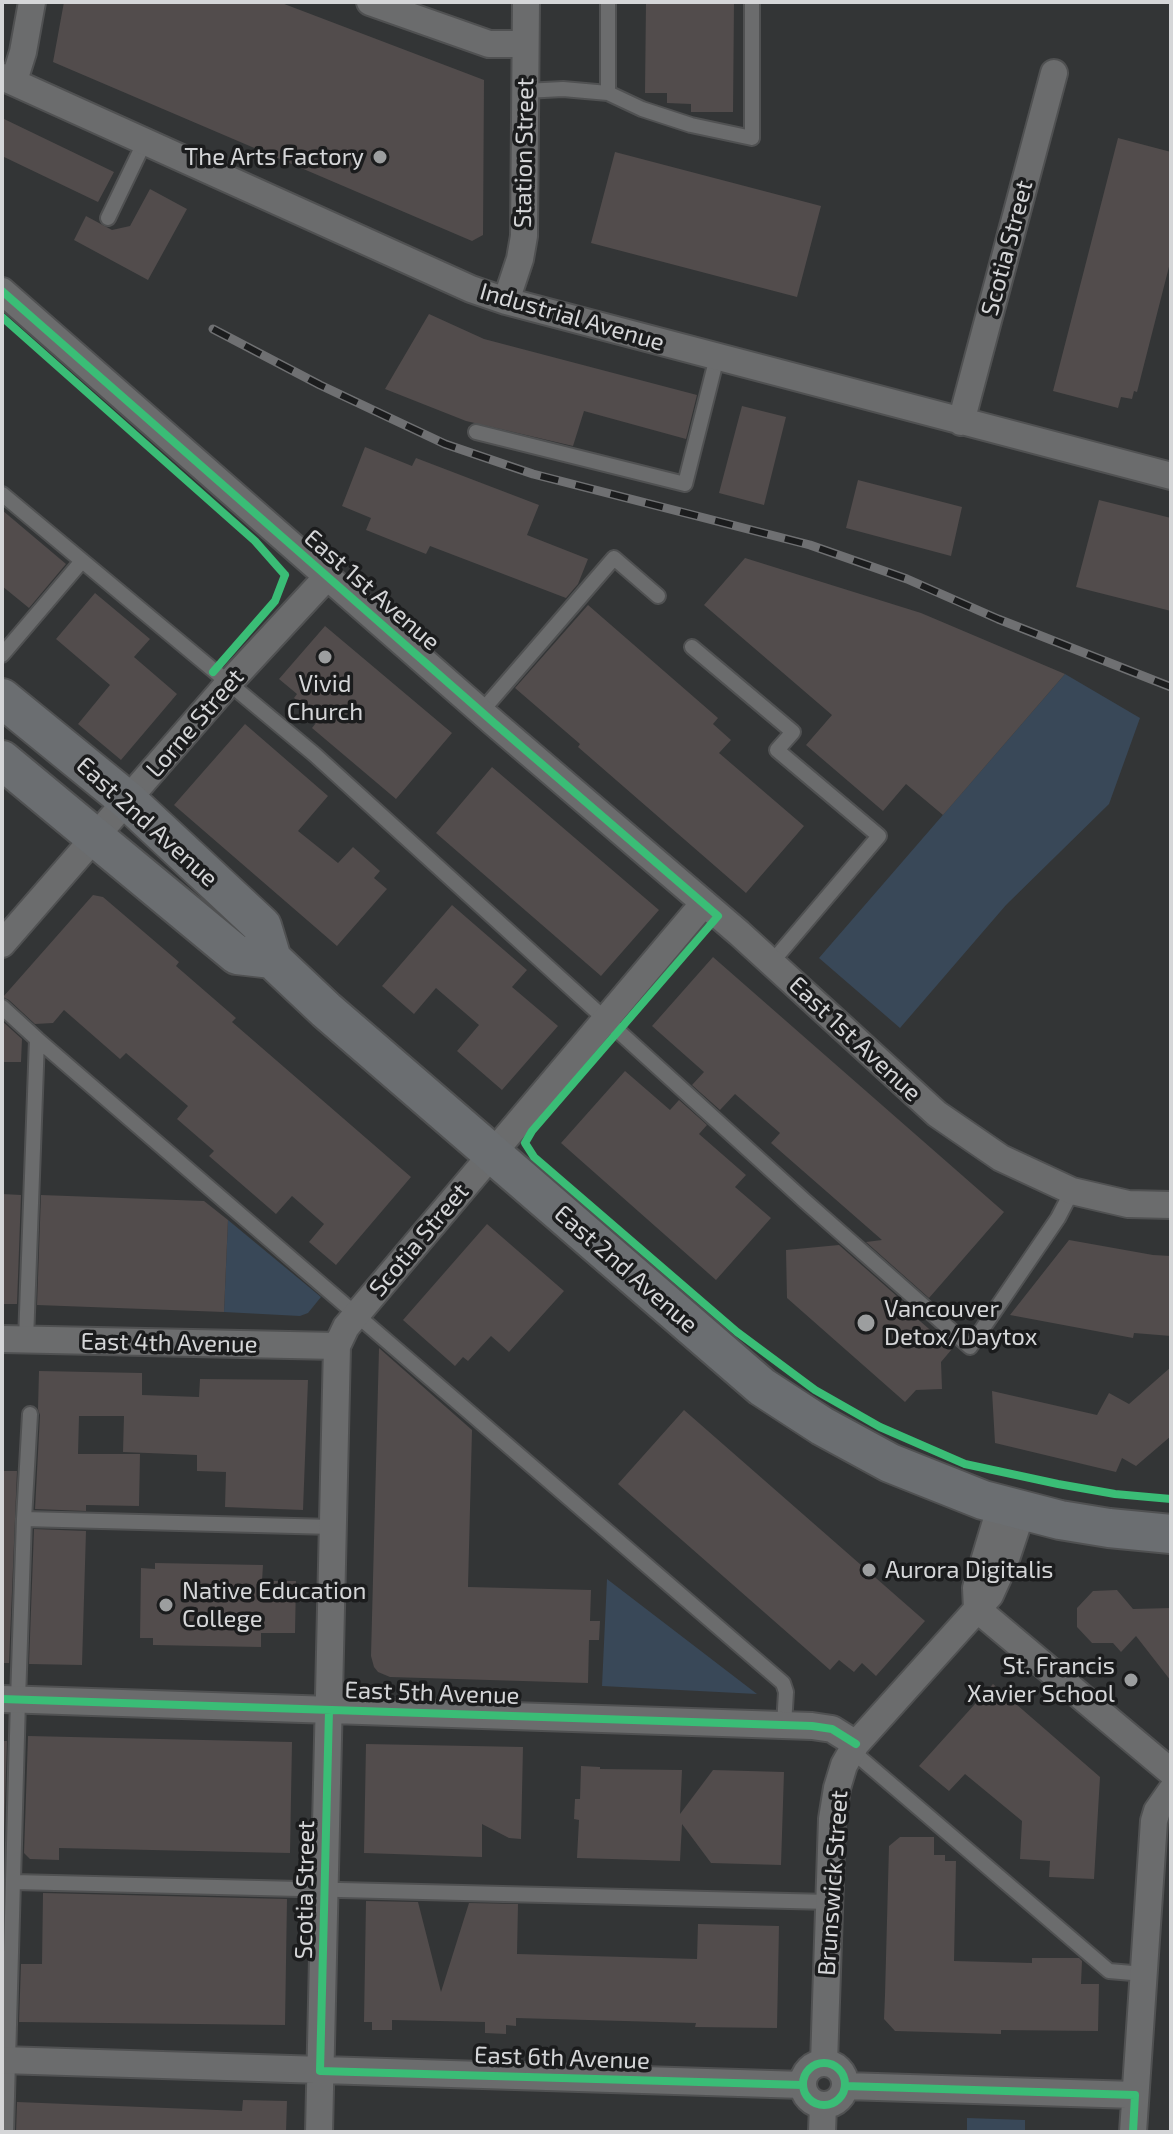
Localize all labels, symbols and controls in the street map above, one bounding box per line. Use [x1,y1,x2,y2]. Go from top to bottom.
street label: Station Street [508,78,540,228]
place label: The Arts Factory [184,143,364,171]
marker: The Arts Factory [371,148,389,166]
street label: Scotia Street [975,177,1039,319]
street label: Industrial Avenue [476,277,668,357]
street label: East 1st Avenue [298,523,446,657]
marker: Vivid Church [316,648,334,666]
street label: Lorne Street [140,663,250,783]
place label: Vivid Church [287,670,363,726]
street label: East 2nd Avenue [70,751,224,893]
street label: East 1st Avenue [783,971,927,1107]
street label: Scotia Street [363,1178,475,1302]
street label: East 2nd Avenue [549,1199,703,1339]
place label: Vancouver Detox/Daytox [884,1295,1037,1351]
marker: Vancouver Detox/Daytox [855,1312,877,1334]
street label: East 4th Avenue [80,1327,258,1359]
place label: Aurora Digitalis [885,1556,1054,1584]
marker: Aurora Digitalis [860,1561,878,1579]
place label: Native Education College [182,1577,366,1633]
marker: Native Education College [157,1596,175,1614]
place label: St. Francis Xavier School [967,1652,1115,1708]
marker: St. Francis Xavier School [1122,1671,1140,1689]
street label: East 5th Avenue [344,1676,520,1710]
street label: Brunswick Street [812,1789,854,1977]
street label: Scotia Street [289,1820,321,1960]
street label: East 6th Avenue [474,2041,650,2075]

